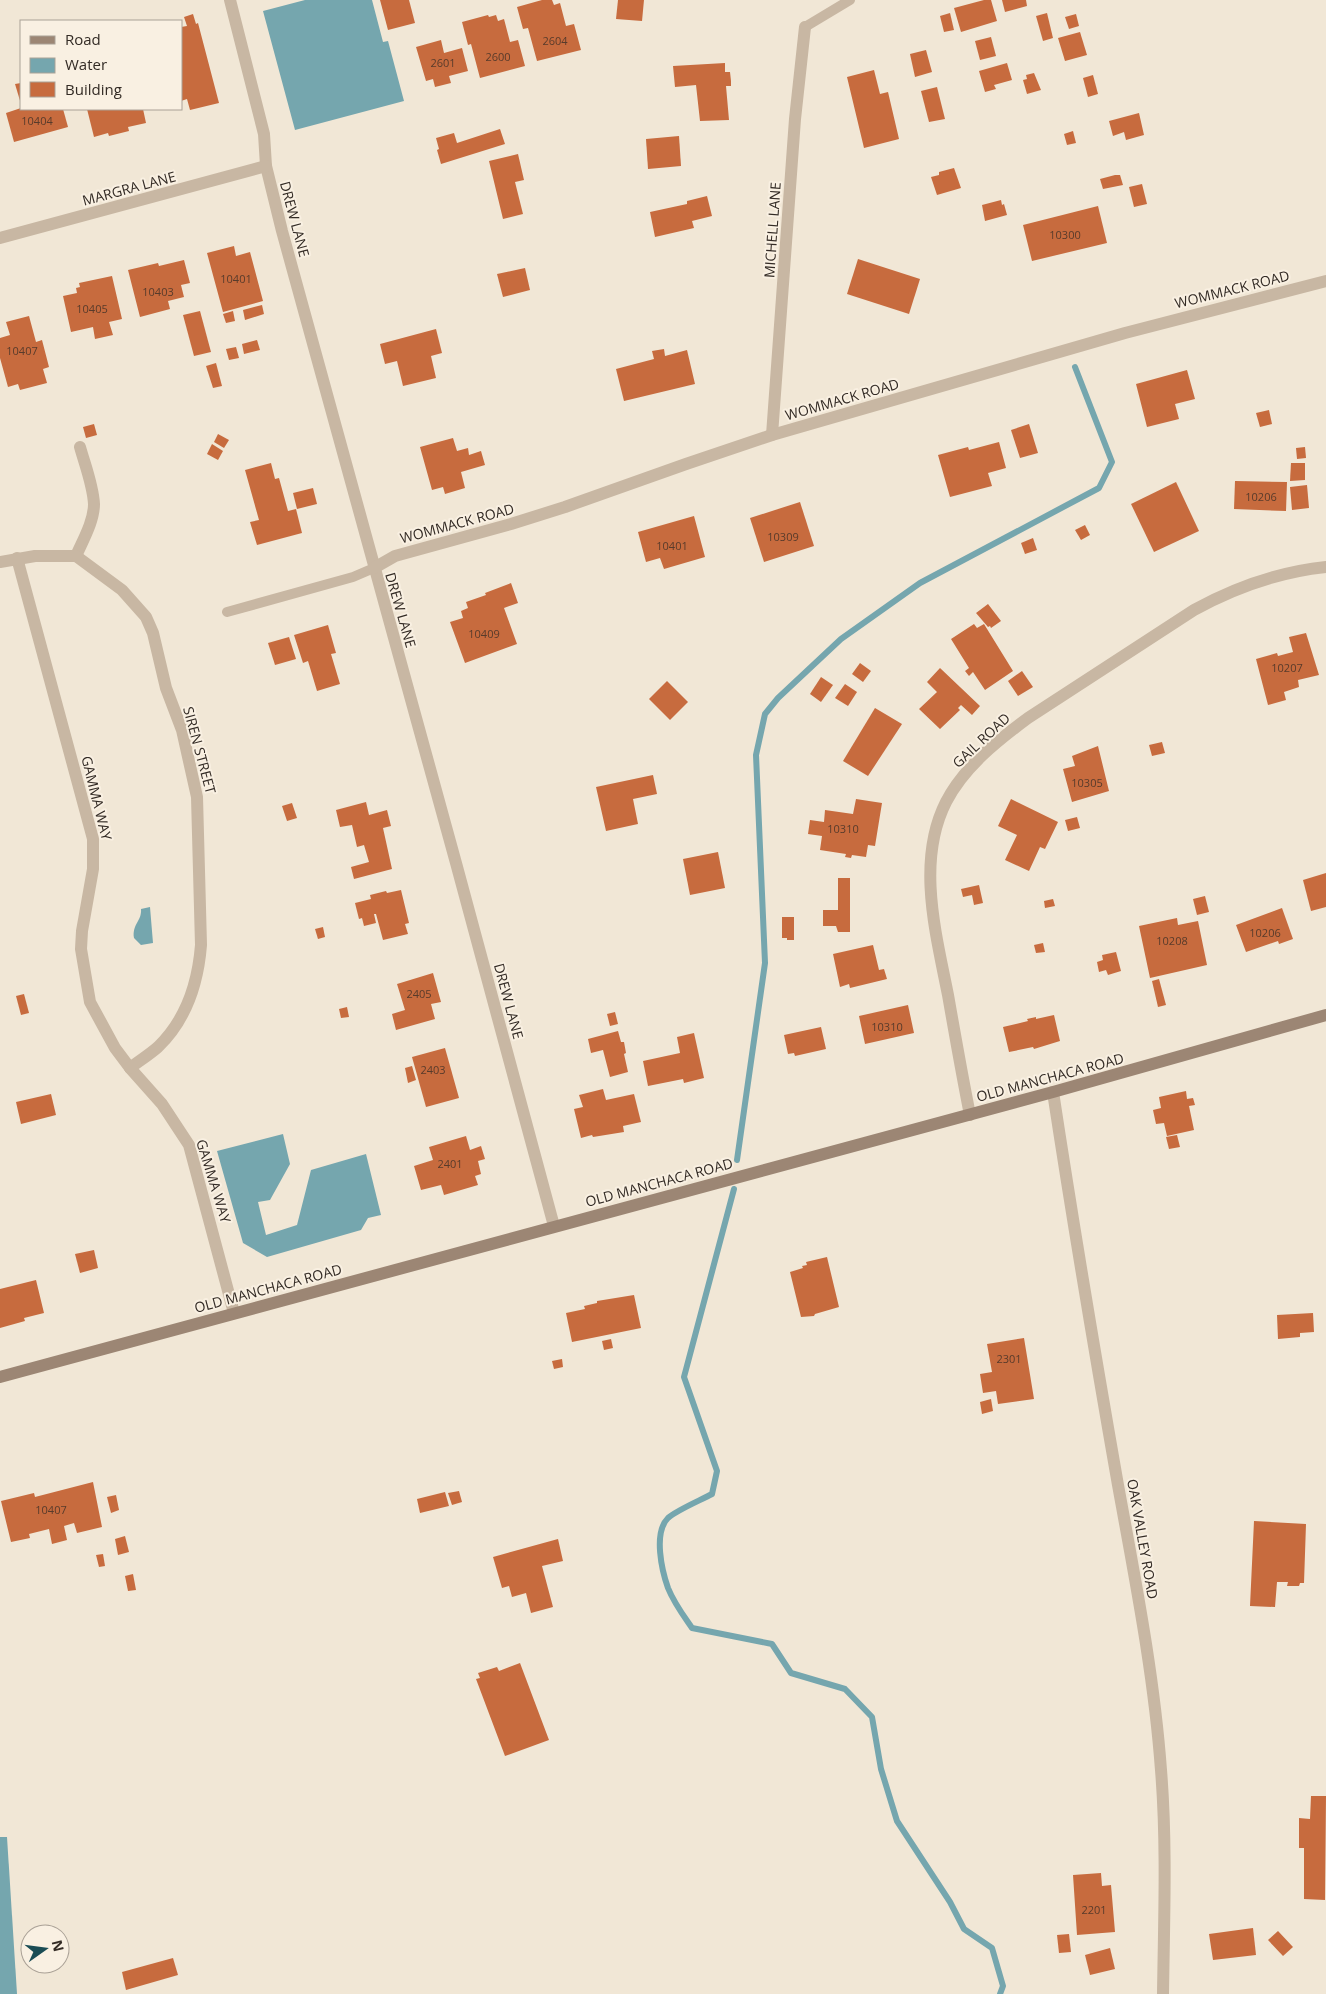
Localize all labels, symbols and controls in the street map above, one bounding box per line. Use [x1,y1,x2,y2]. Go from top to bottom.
legend [20,20,182,110]
text: Road [65,29,101,49]
house number: 2604 [542,33,568,48]
house number: 2600 [485,49,511,64]
text: Water [65,54,107,74]
house number: 2601 [430,55,456,70]
text: Building [65,79,122,99]
house number: 10404 [21,113,53,128]
street label: MARGRA LANE [80,166,178,210]
street label: DREW LANE [276,179,314,259]
street label: MICHELL LANE [759,181,785,279]
house number: 10300 [1049,227,1081,242]
street label: WOMMACK ROAD [1173,266,1291,312]
house number: 10401 [220,271,252,286]
house number: 10403 [142,284,174,299]
house number: 10405 [76,301,108,316]
house number: 10407 [6,343,38,358]
street label: WOMMACK ROAD [783,374,901,424]
house number: 10206 [1245,489,1277,504]
street label: WOMMACK ROAD [398,499,516,547]
house number: 10309 [767,529,799,544]
house number: 10401 [656,538,688,553]
street label: DREW LANE [381,570,421,650]
house number: 10409 [468,626,500,641]
house number: 10207 [1271,660,1303,675]
street label: SIREN STREET [179,704,221,796]
street label: GAIL ROAD [948,708,1014,772]
street label: GAMMA WAY [77,754,117,842]
house number: 10305 [1071,775,1103,790]
house number: 10310 [827,821,859,836]
house number: 10206 [1249,925,1281,940]
house number: 10208 [1156,933,1188,948]
street label: DREW LANE [490,961,528,1041]
house number: 2405 [406,986,432,1001]
house number: 10310 [871,1019,903,1034]
street label: OLD MANCHACA ROAD [974,1048,1126,1106]
house number: 2403 [420,1062,446,1077]
street label: GAMMA WAY [192,1137,236,1225]
street label: OLD MANCHACA ROAD [583,1153,735,1211]
house number: 2401 [437,1156,463,1171]
street label: OLD MANCHACA ROAD [192,1259,344,1317]
house number: 2301 [996,1351,1022,1366]
street label: OAK VALLEY ROAD [1123,1477,1163,1601]
house number: 10407 [35,1502,67,1517]
house number: 2201 [1081,1902,1107,1917]
north arrow [20,1924,70,1974]
text: N [48,1938,69,1954]

